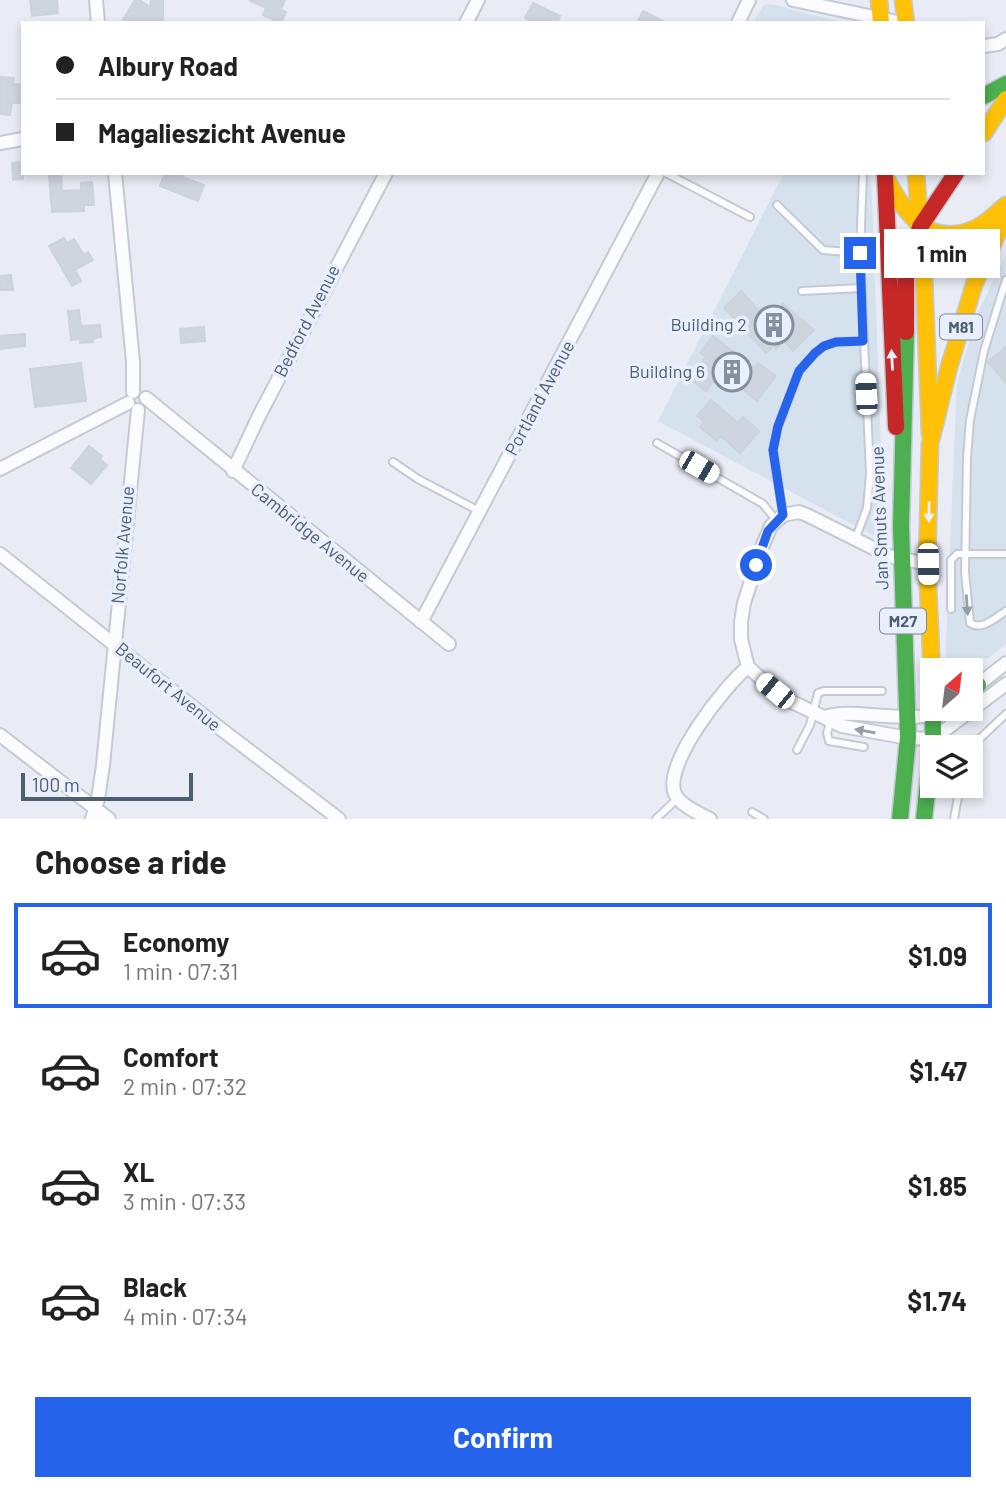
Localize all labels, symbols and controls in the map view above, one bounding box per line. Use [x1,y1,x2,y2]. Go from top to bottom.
text: Albury Road [98,50,238,81]
text: Magalieszicht Avenue [98,117,346,148]
callout: 1 min [884,229,1000,278]
route end [844,237,876,269]
text: 1 min [917,239,967,267]
street label: Bedford Avenue [268,261,344,380]
building icon: Building 2 [753,304,795,346]
place label: Building 2 [671,313,747,335]
road number: M81 [940,314,982,340]
street label: Portland Avenue [500,336,579,459]
one-way arrow [887,349,898,371]
building icon: Building 6 [711,351,753,393]
place label: Building 6 [629,360,705,382]
car [855,372,878,416]
street label: Jan Smuts Avenue [865,446,893,590]
car [676,447,723,487]
street label: Cambridge Avenue [247,478,374,587]
street label: Norfolk Avenue [106,485,138,605]
one-way arrow [923,501,934,523]
car [918,543,939,585]
route start [740,549,772,581]
one-way arrow [962,594,973,616]
road number: M27 [880,608,926,634]
street label: Beaufort Avenue [112,637,226,735]
north arrow [920,658,984,721]
map controls [920,658,983,798]
car [753,670,798,712]
one-way arrow [854,725,876,736]
button: layers [920,735,983,798]
scale bar [21,770,192,802]
text: 100 m [32,773,80,796]
text: Choose a ride [35,842,227,880]
icon: car [39,924,102,987]
text: Economy [123,926,229,957]
text: $1.09 [908,940,967,971]
text: 1 min · 07:31 [123,957,238,985]
icon: car [39,1039,102,1102]
text: Comfort [123,1041,219,1072]
text: $1.47 [909,1055,967,1086]
text: 2 min · 07:32 [123,1072,247,1100]
icon: car [39,1154,102,1217]
text: XL [123,1156,154,1187]
text: $1.85 [908,1170,967,1201]
text: 3 min · 07:33 [123,1187,246,1215]
icon: car [39,1269,102,1332]
text: Black [123,1271,187,1302]
text: $1.74 [907,1285,967,1316]
text: 4 min · 07:34 [123,1302,248,1330]
button: Confirm [35,1397,971,1477]

